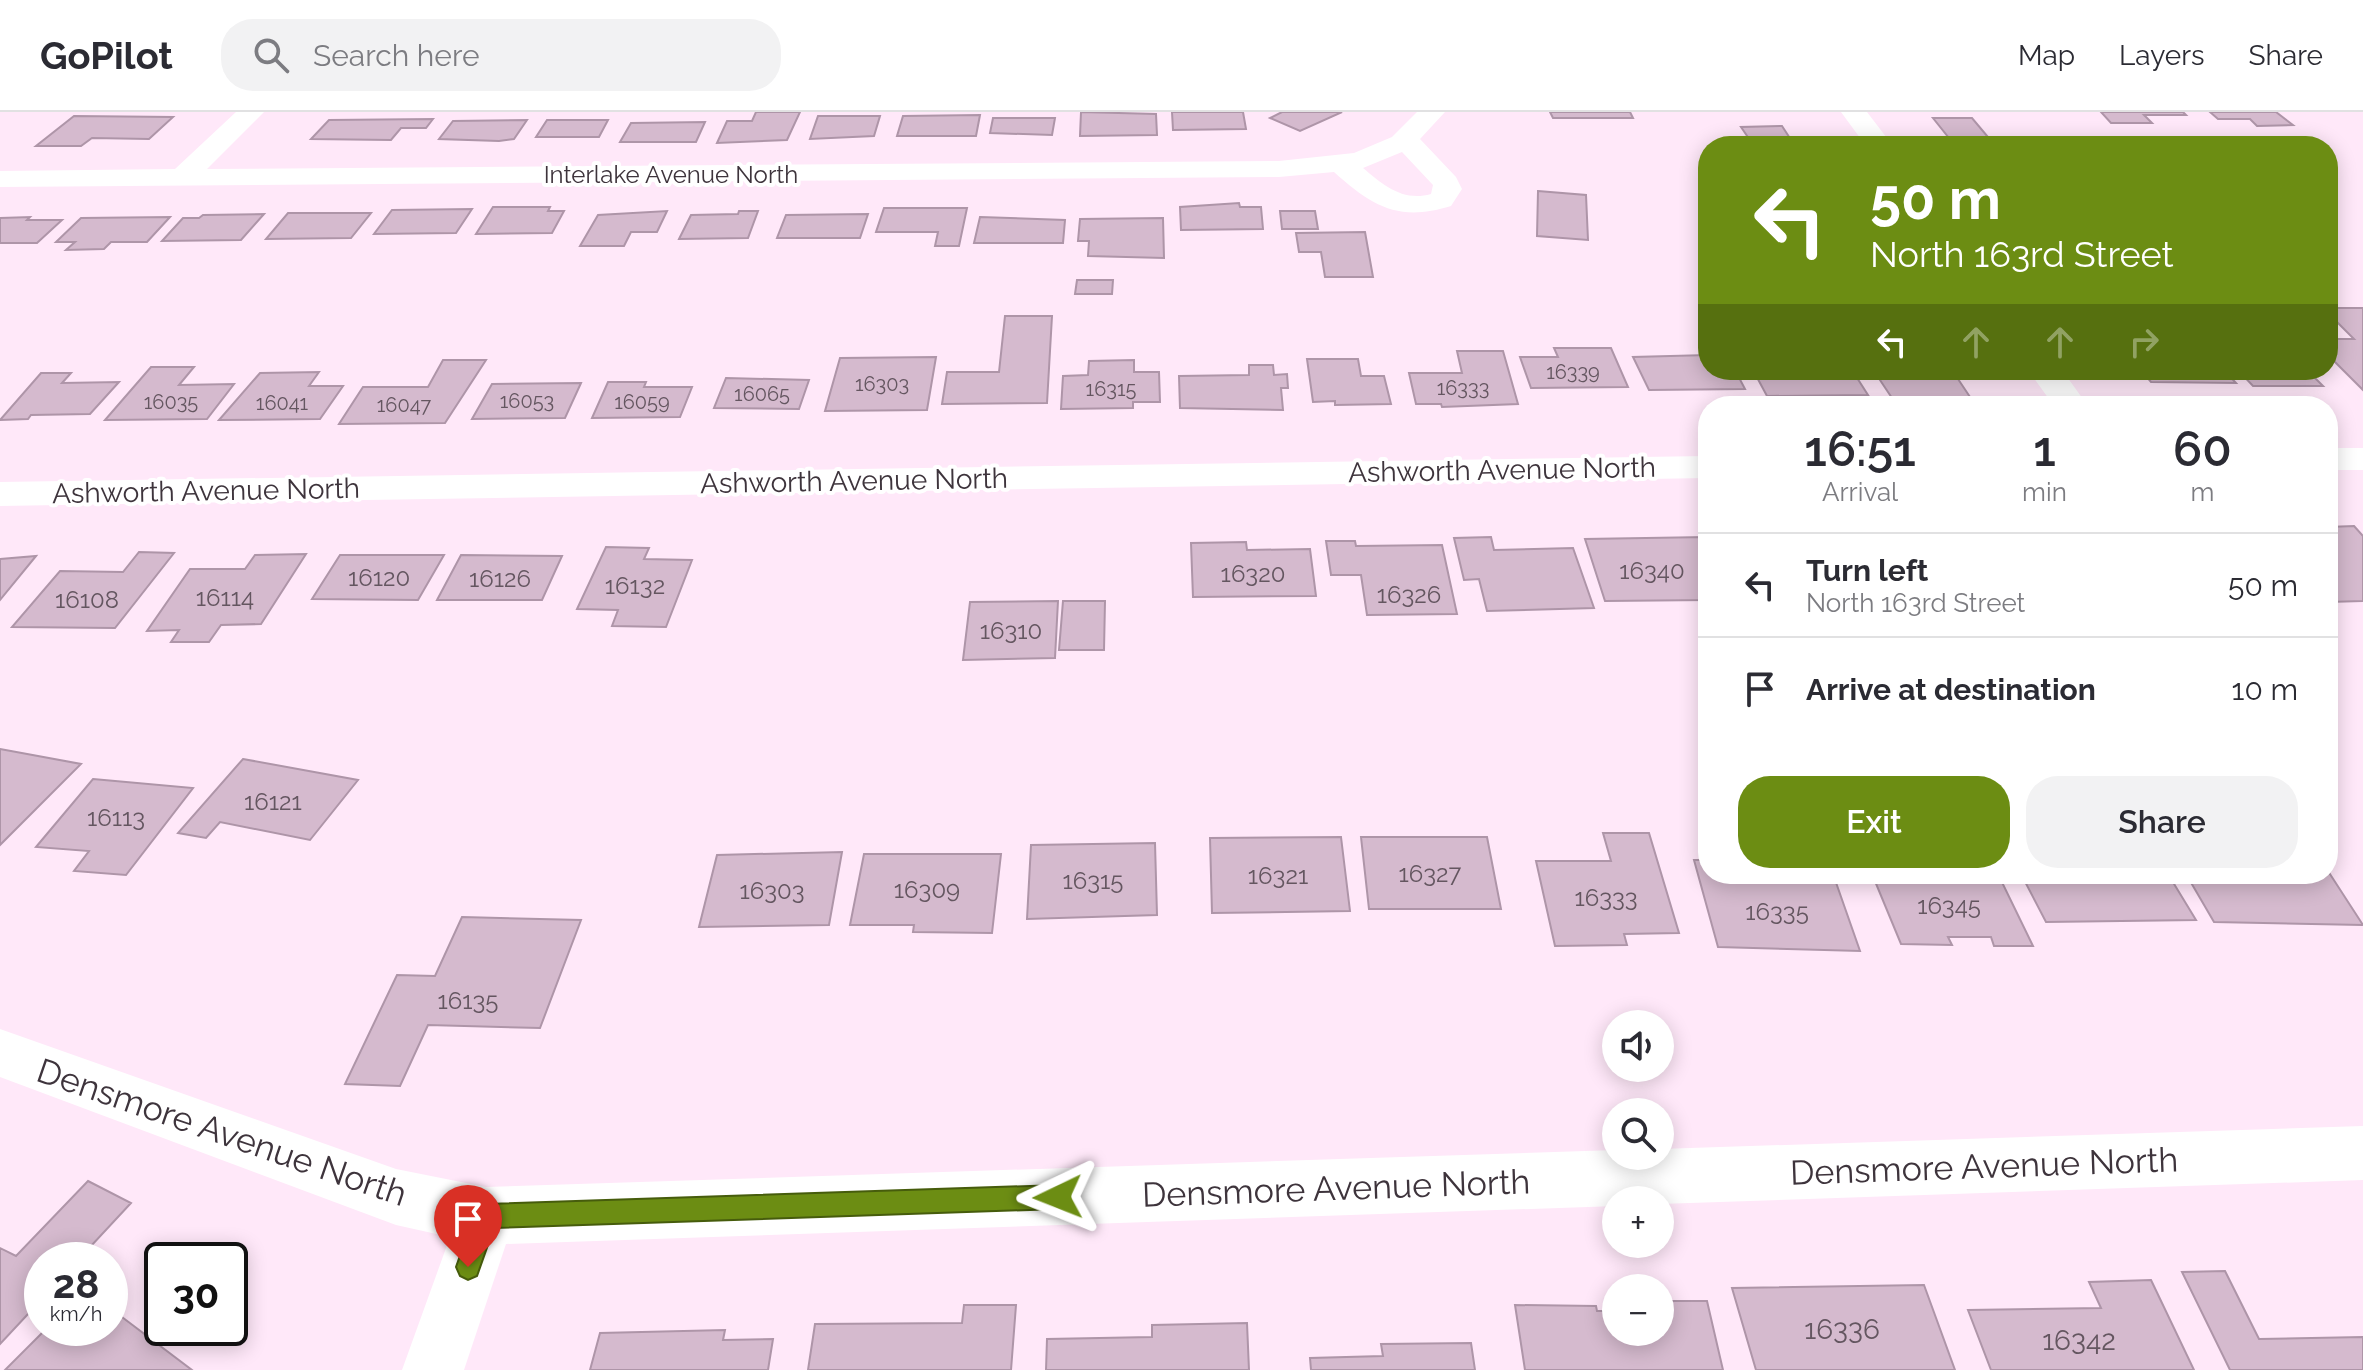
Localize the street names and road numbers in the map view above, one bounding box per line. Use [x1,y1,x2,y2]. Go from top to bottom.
street label: Interlake Avenue North [544,160,798,189]
street label: Ashworth Avenue North [1348,451,1656,489]
street label: Ashworth Avenue North [700,462,1008,500]
street label: Ashworth Avenue North [52,472,360,510]
street label: Densmore Avenue North [32,1050,412,1214]
street label: Densmore Avenue North [1789,1139,2179,1193]
street label: Densmore Avenue North [1141,1161,1531,1215]

